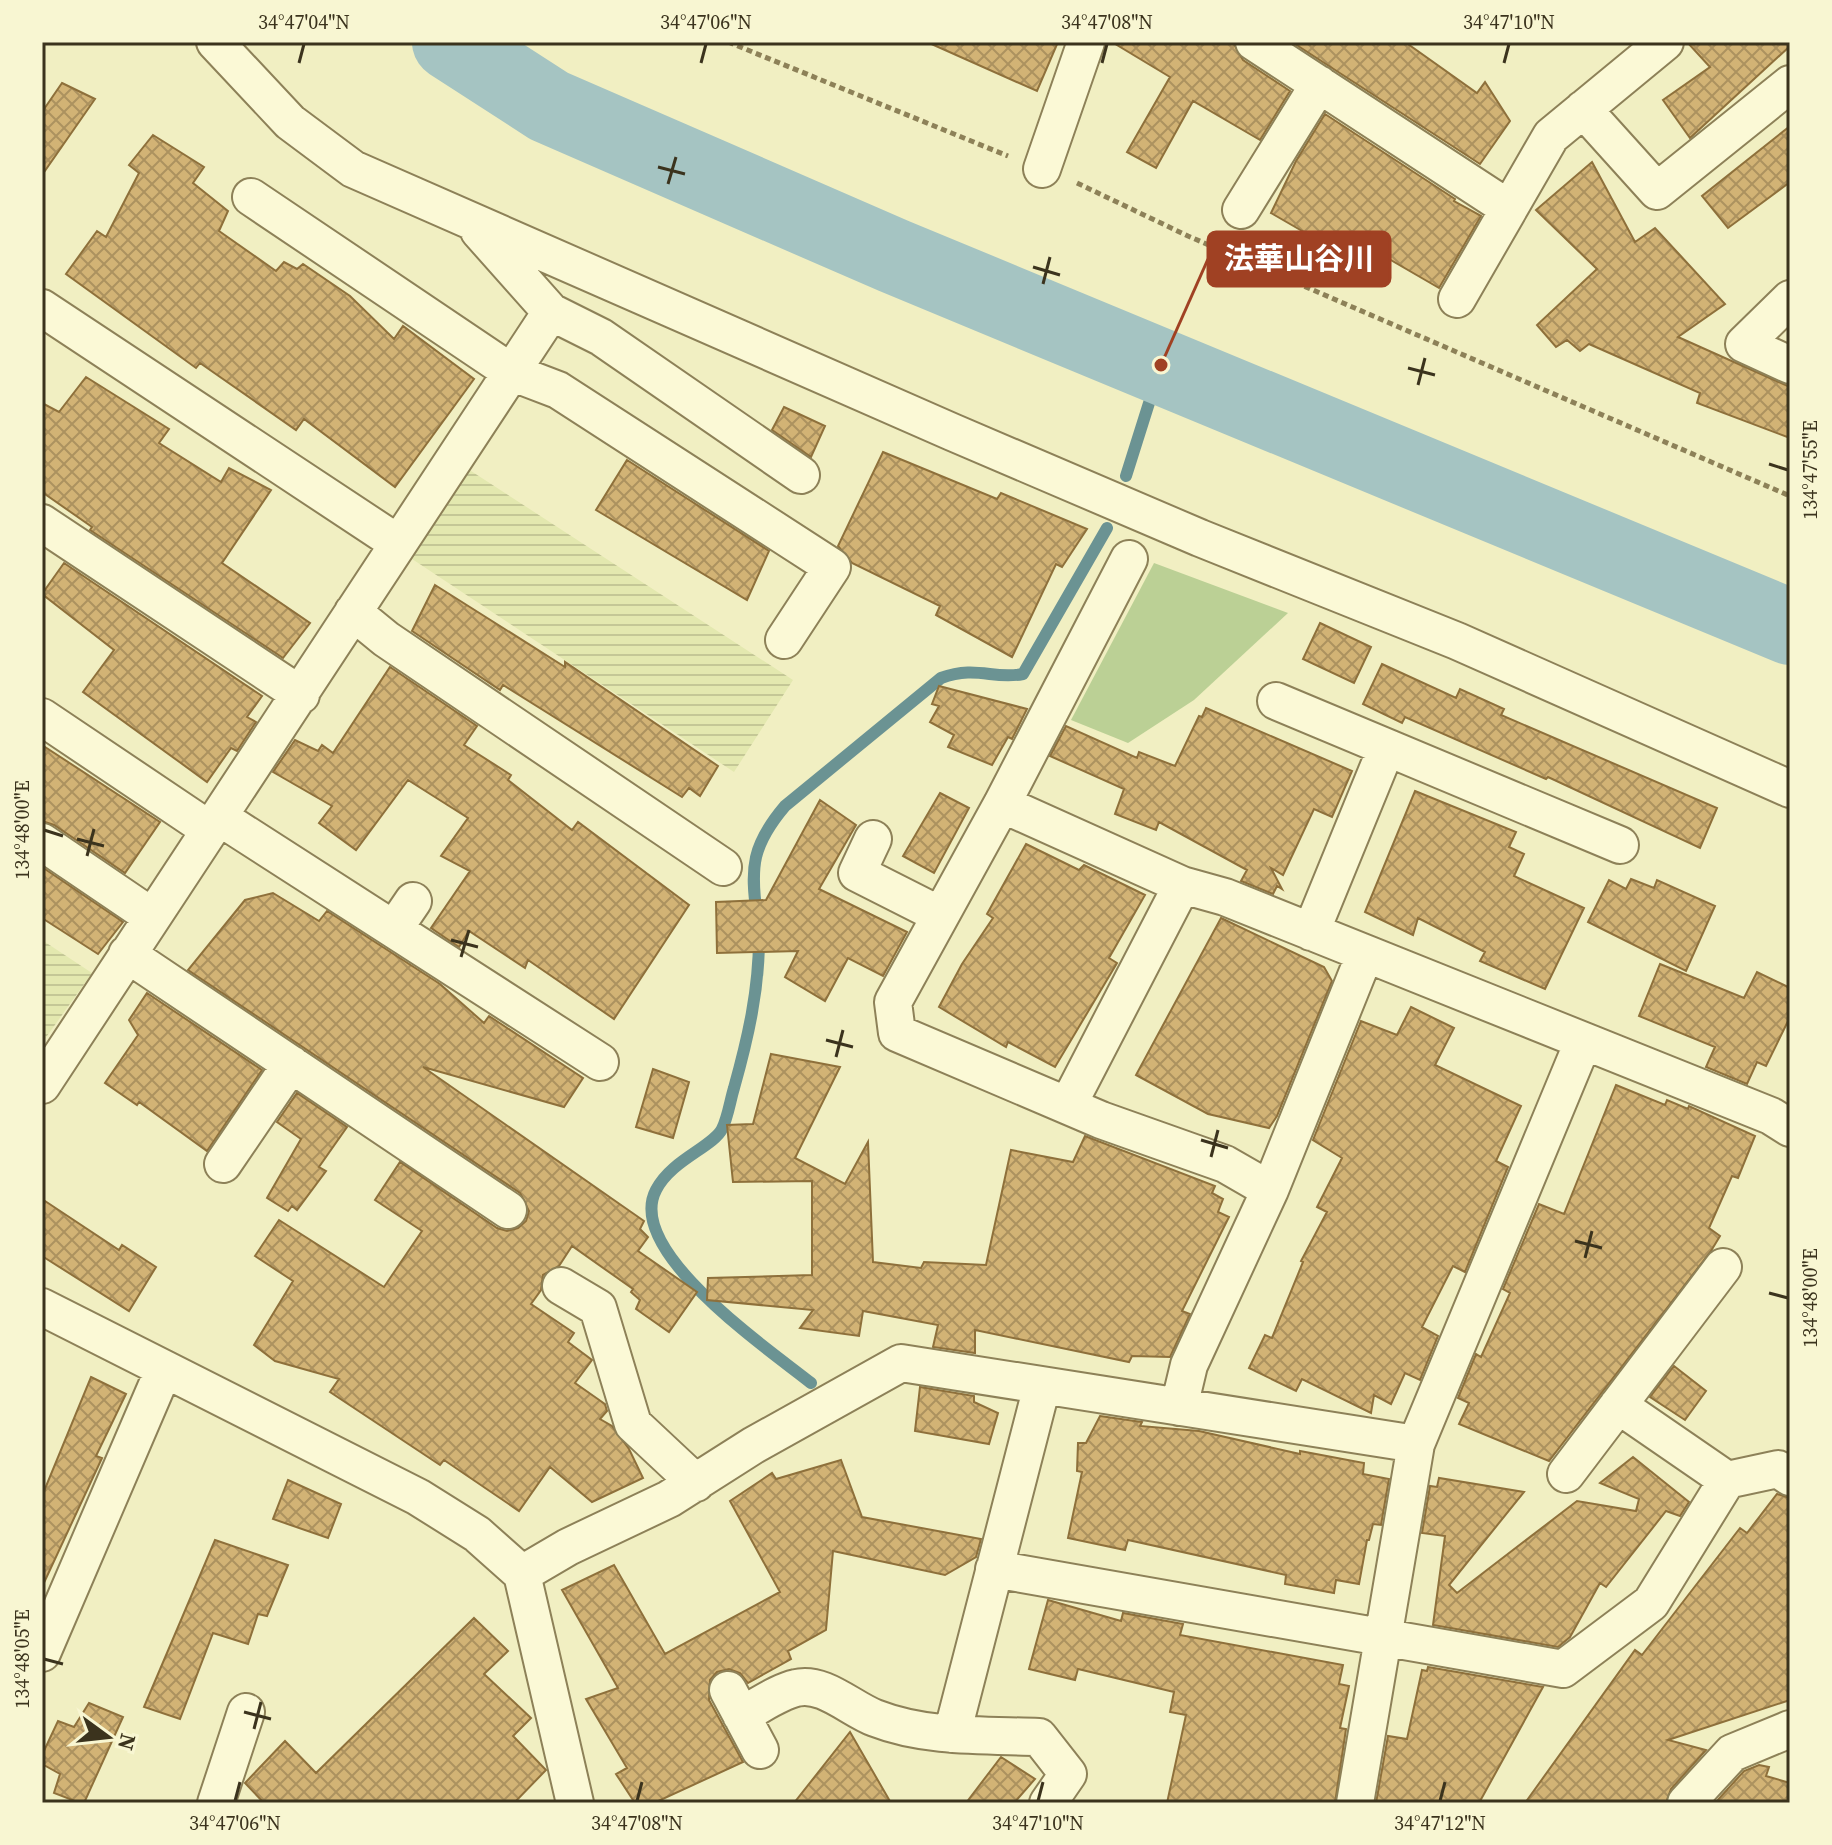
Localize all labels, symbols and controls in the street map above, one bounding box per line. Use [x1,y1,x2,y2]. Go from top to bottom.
text: 34°47'04"N [258,8,350,36]
text: 34°47'06"N [660,8,752,36]
text: 34°47'08"N [1061,8,1153,36]
text: 34°47'10"N [1463,8,1555,36]
callout: 法華山谷川 [1208,232,1390,286]
text: 法華山谷川 [1224,238,1374,279]
text: 134°47'55"E [1796,420,1824,520]
text: 134°48'00"E [8,780,36,880]
text: 134°48'00"E [1796,1248,1824,1348]
text: 134°48'05"E [8,1609,36,1709]
north arrow [68,1697,148,1777]
text: N [111,1731,144,1754]
text: 34°47'06"N [189,1809,281,1837]
text: 34°47'08"N [591,1809,683,1837]
text: 34°47'10"N [992,1809,1084,1837]
text: 34°47'12"N [1394,1809,1486,1837]

